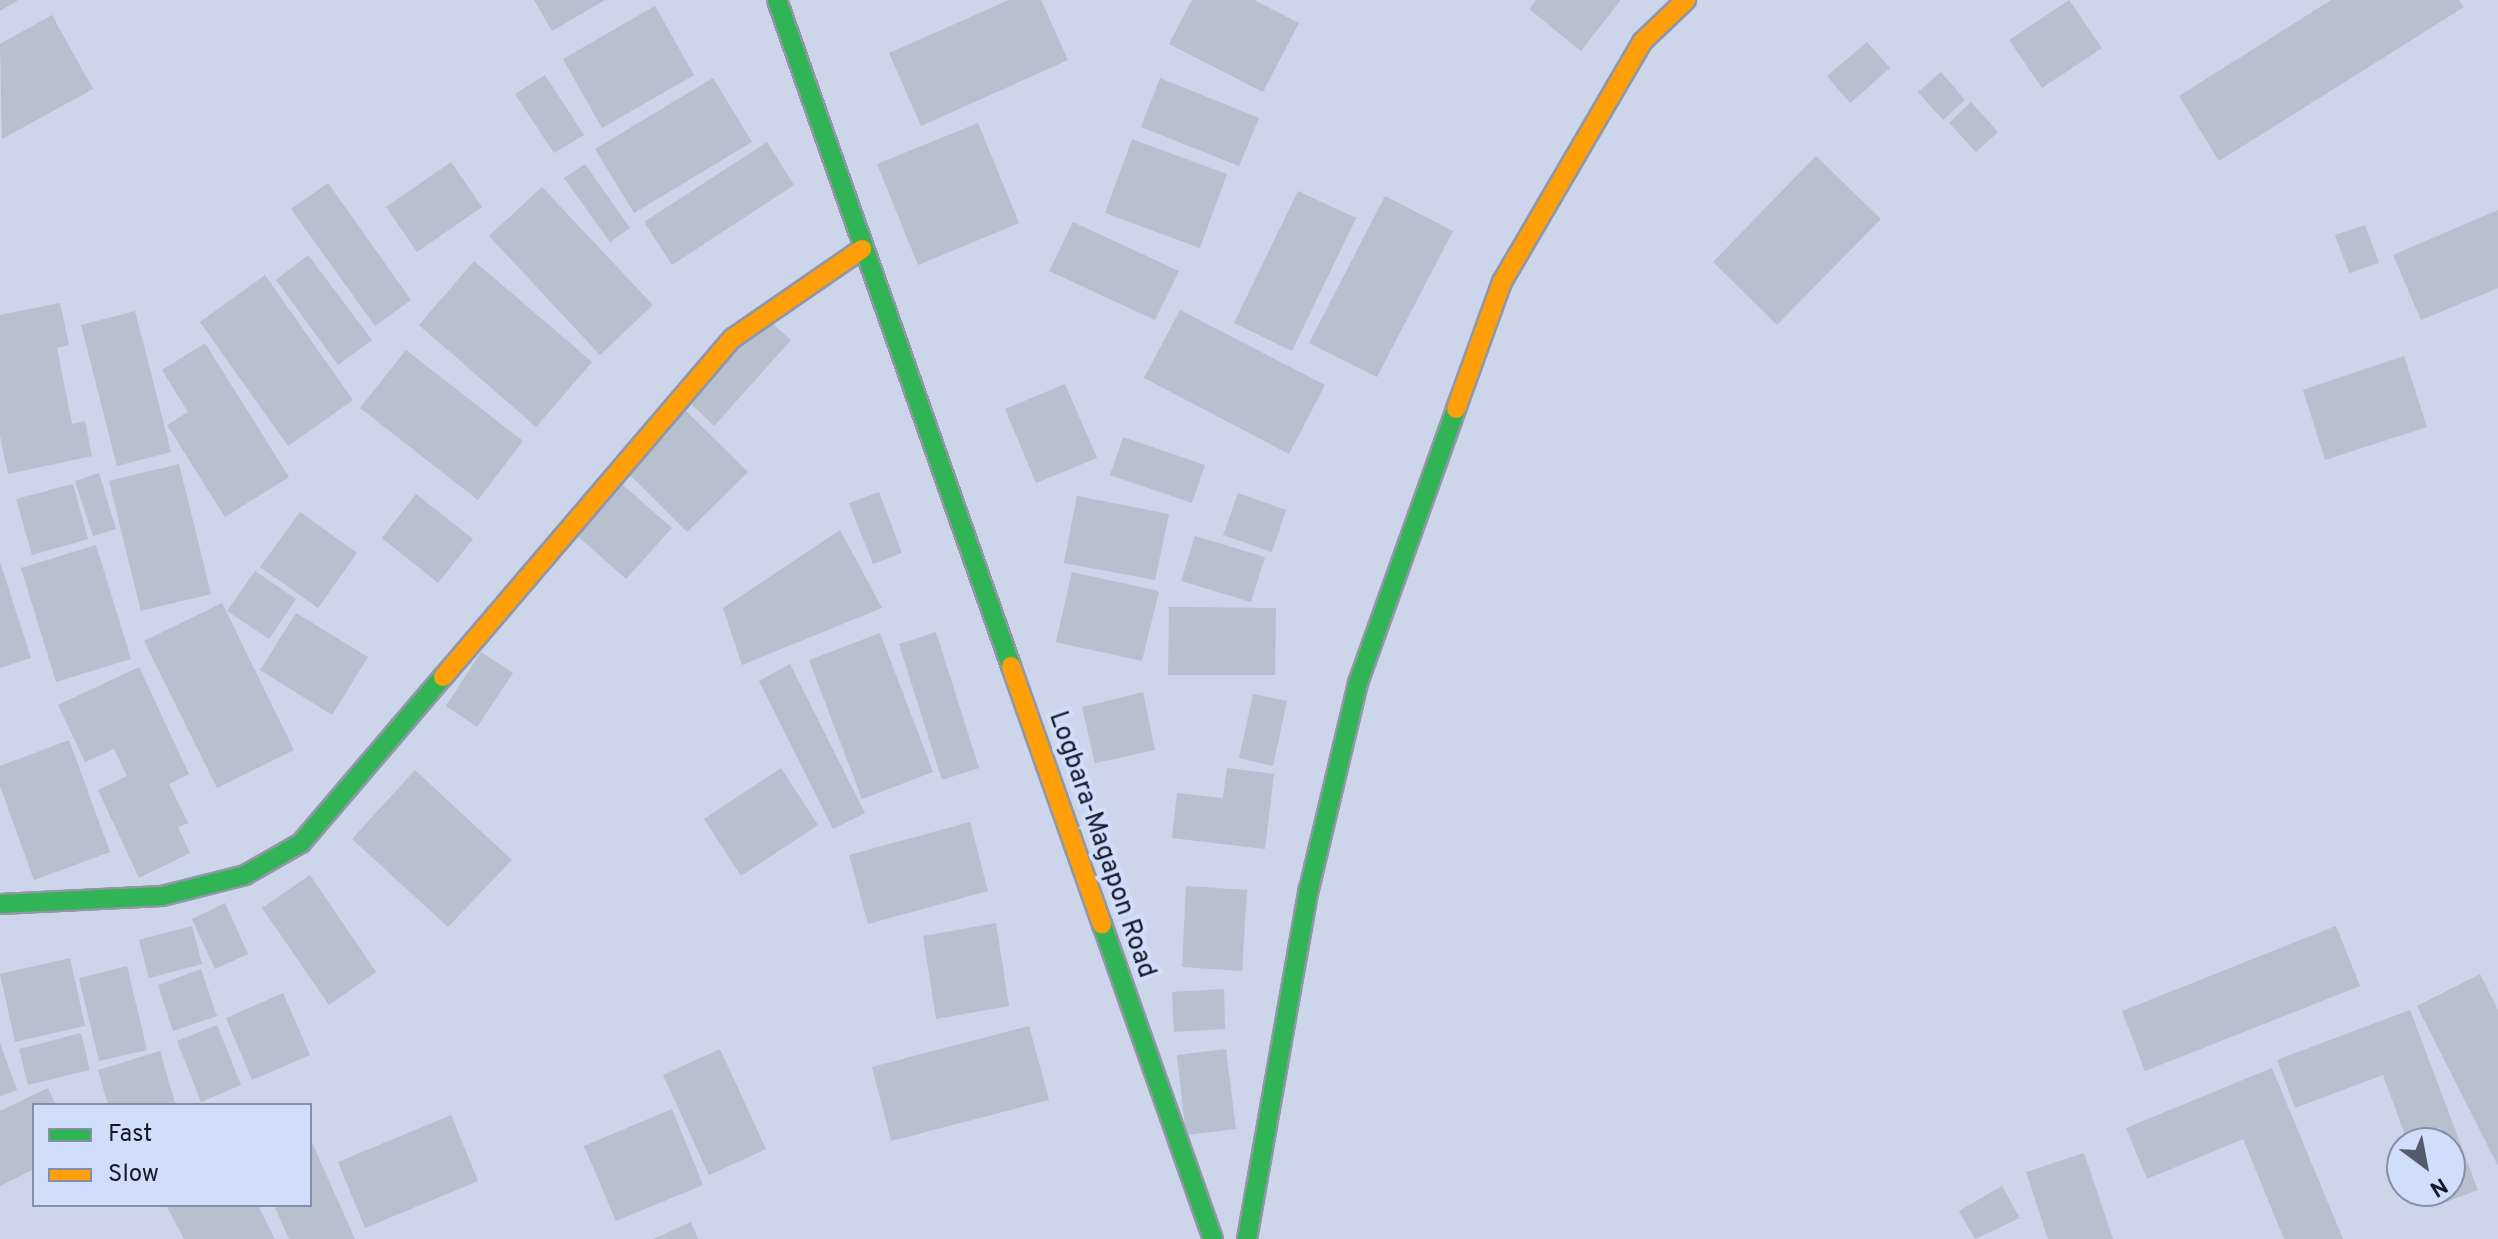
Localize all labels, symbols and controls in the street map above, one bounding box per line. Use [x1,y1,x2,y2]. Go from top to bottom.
street label: Logbara-Magapon Road [1041,708,1161,982]
legend [32,1103,312,1207]
text: Fast [108,1120,152,1150]
north arrow [2386,1127,2466,1207]
text: Slow [108,1160,159,1190]
text: N [2424,1170,2452,1202]

